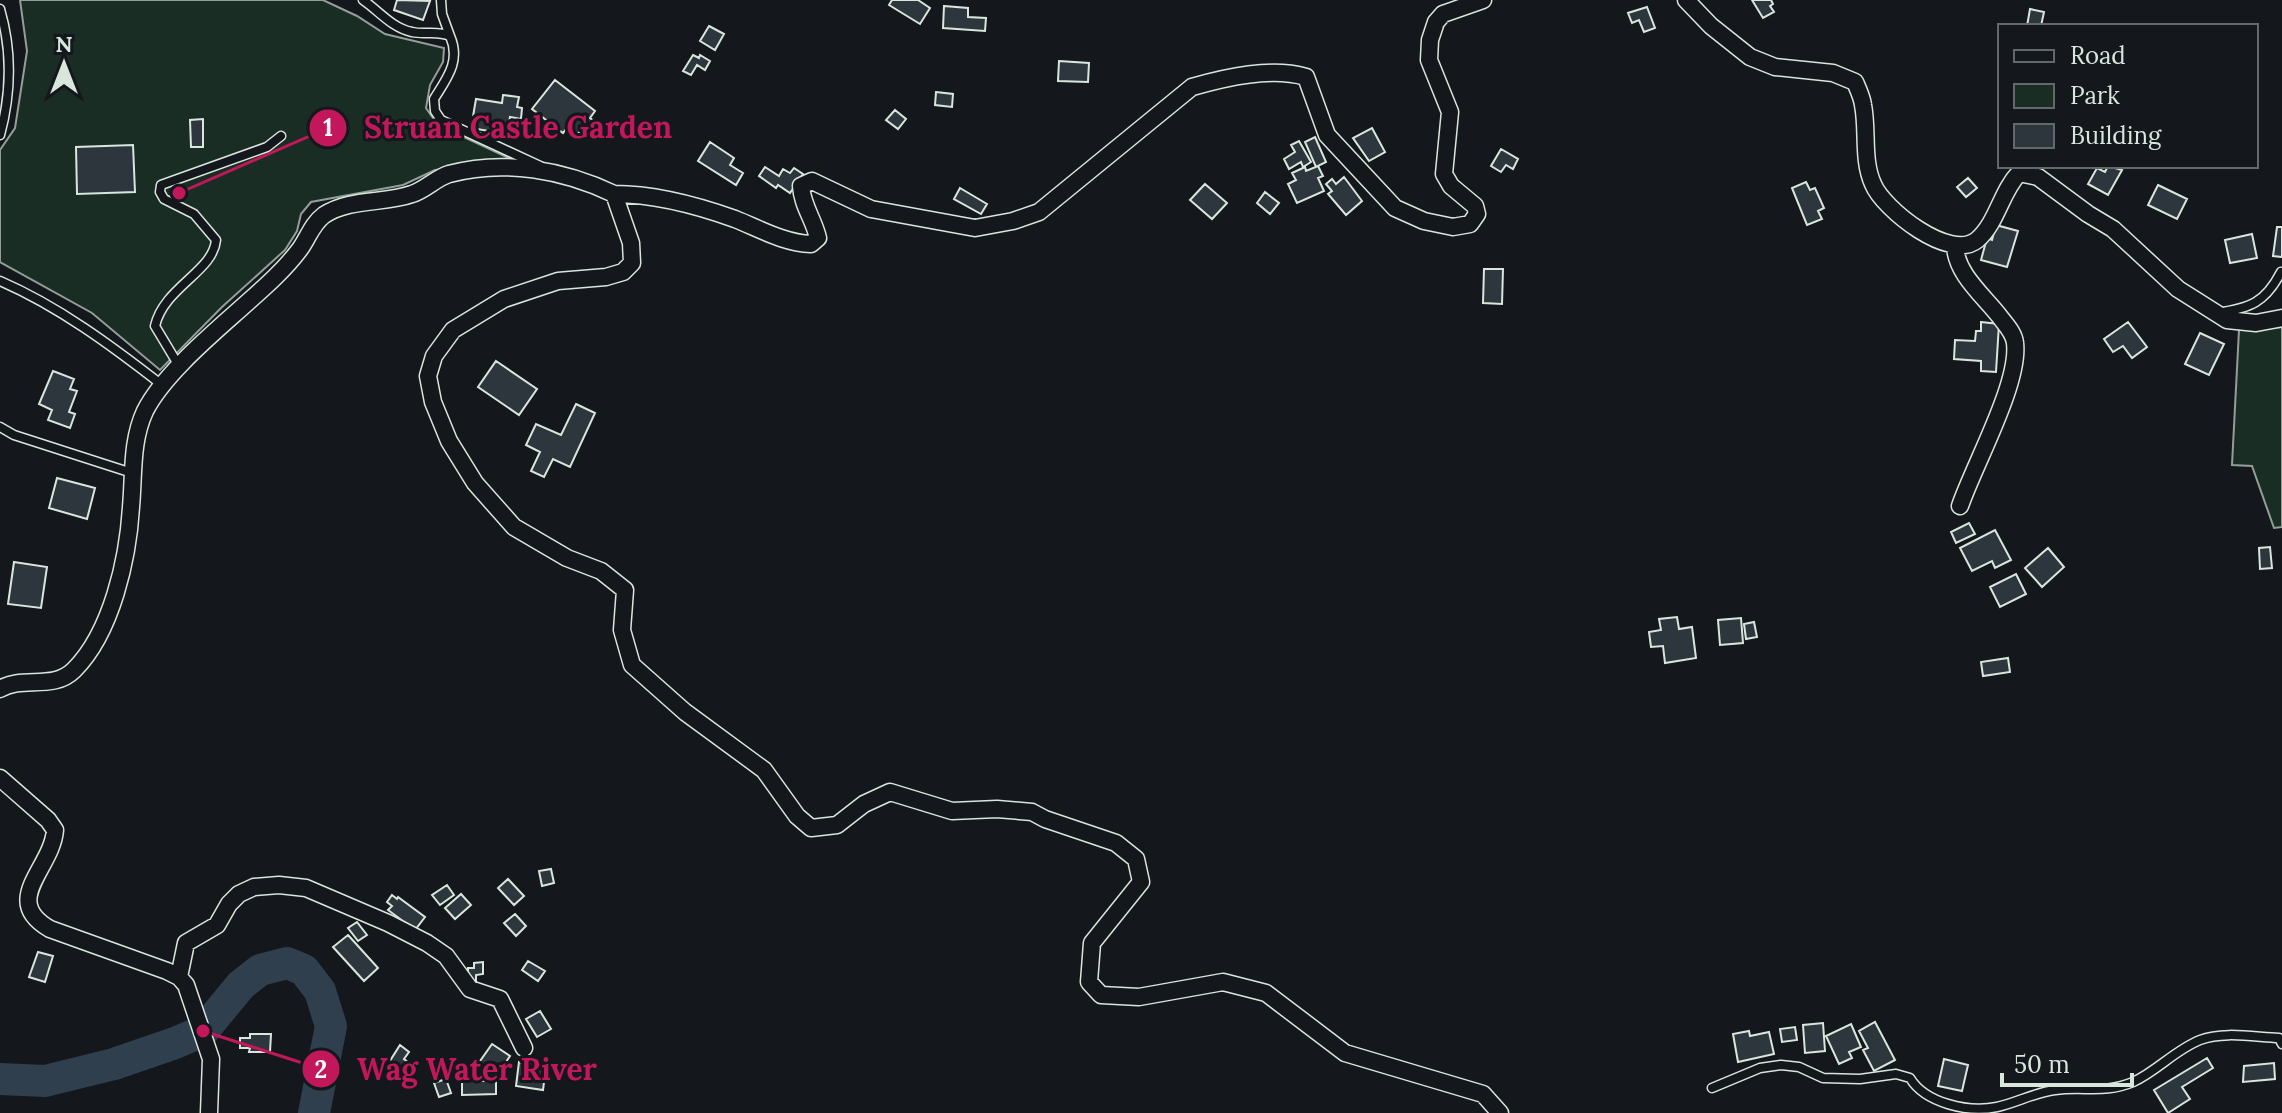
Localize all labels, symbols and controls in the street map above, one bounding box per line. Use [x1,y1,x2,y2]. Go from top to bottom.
north arrow [24,24,104,104]
legend [1998,24,2258,168]
text: N [55,30,73,58]
text: Road [2070,40,2126,71]
text: Park [2070,80,2120,111]
callout: Struan Castle Garden [308,101,688,155]
text: Struan Castle Garden [364,108,672,146]
text: 1 [323,112,333,143]
text: Building [2070,120,2162,151]
scale bar [2002,1037,2132,1087]
callout: Wag Water River [301,1042,613,1096]
text: 50 m [2014,1049,2070,1080]
text: Wag Water River [357,1050,598,1089]
text: 2 [315,1054,327,1085]

